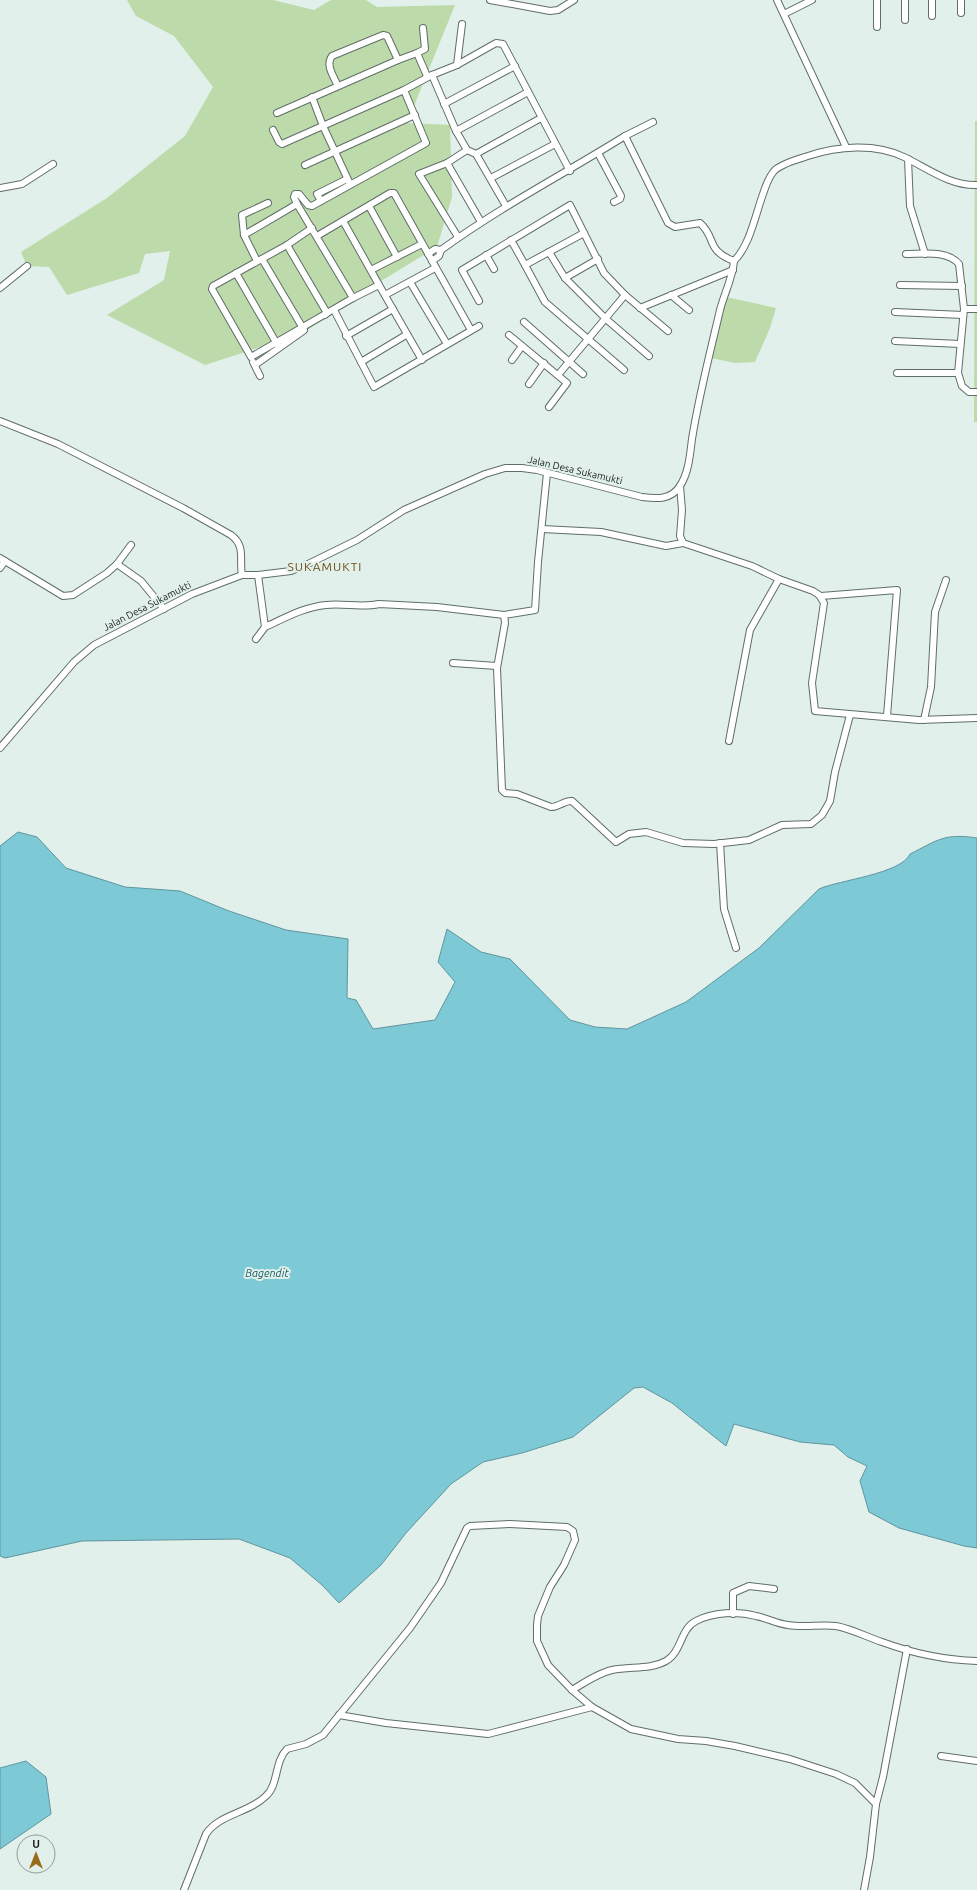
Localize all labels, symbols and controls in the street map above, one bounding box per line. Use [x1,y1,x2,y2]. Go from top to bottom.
street label: Jalan Desa Sukamukti [526,454,624,486]
district label: SUKAMUKTI [288,560,362,573]
street label: Jalan Desa Sukamukti [101,579,193,633]
water label: Bagendit [245,1267,289,1279]
north arrow [16,1834,56,1874]
text: U [32,1838,40,1850]

